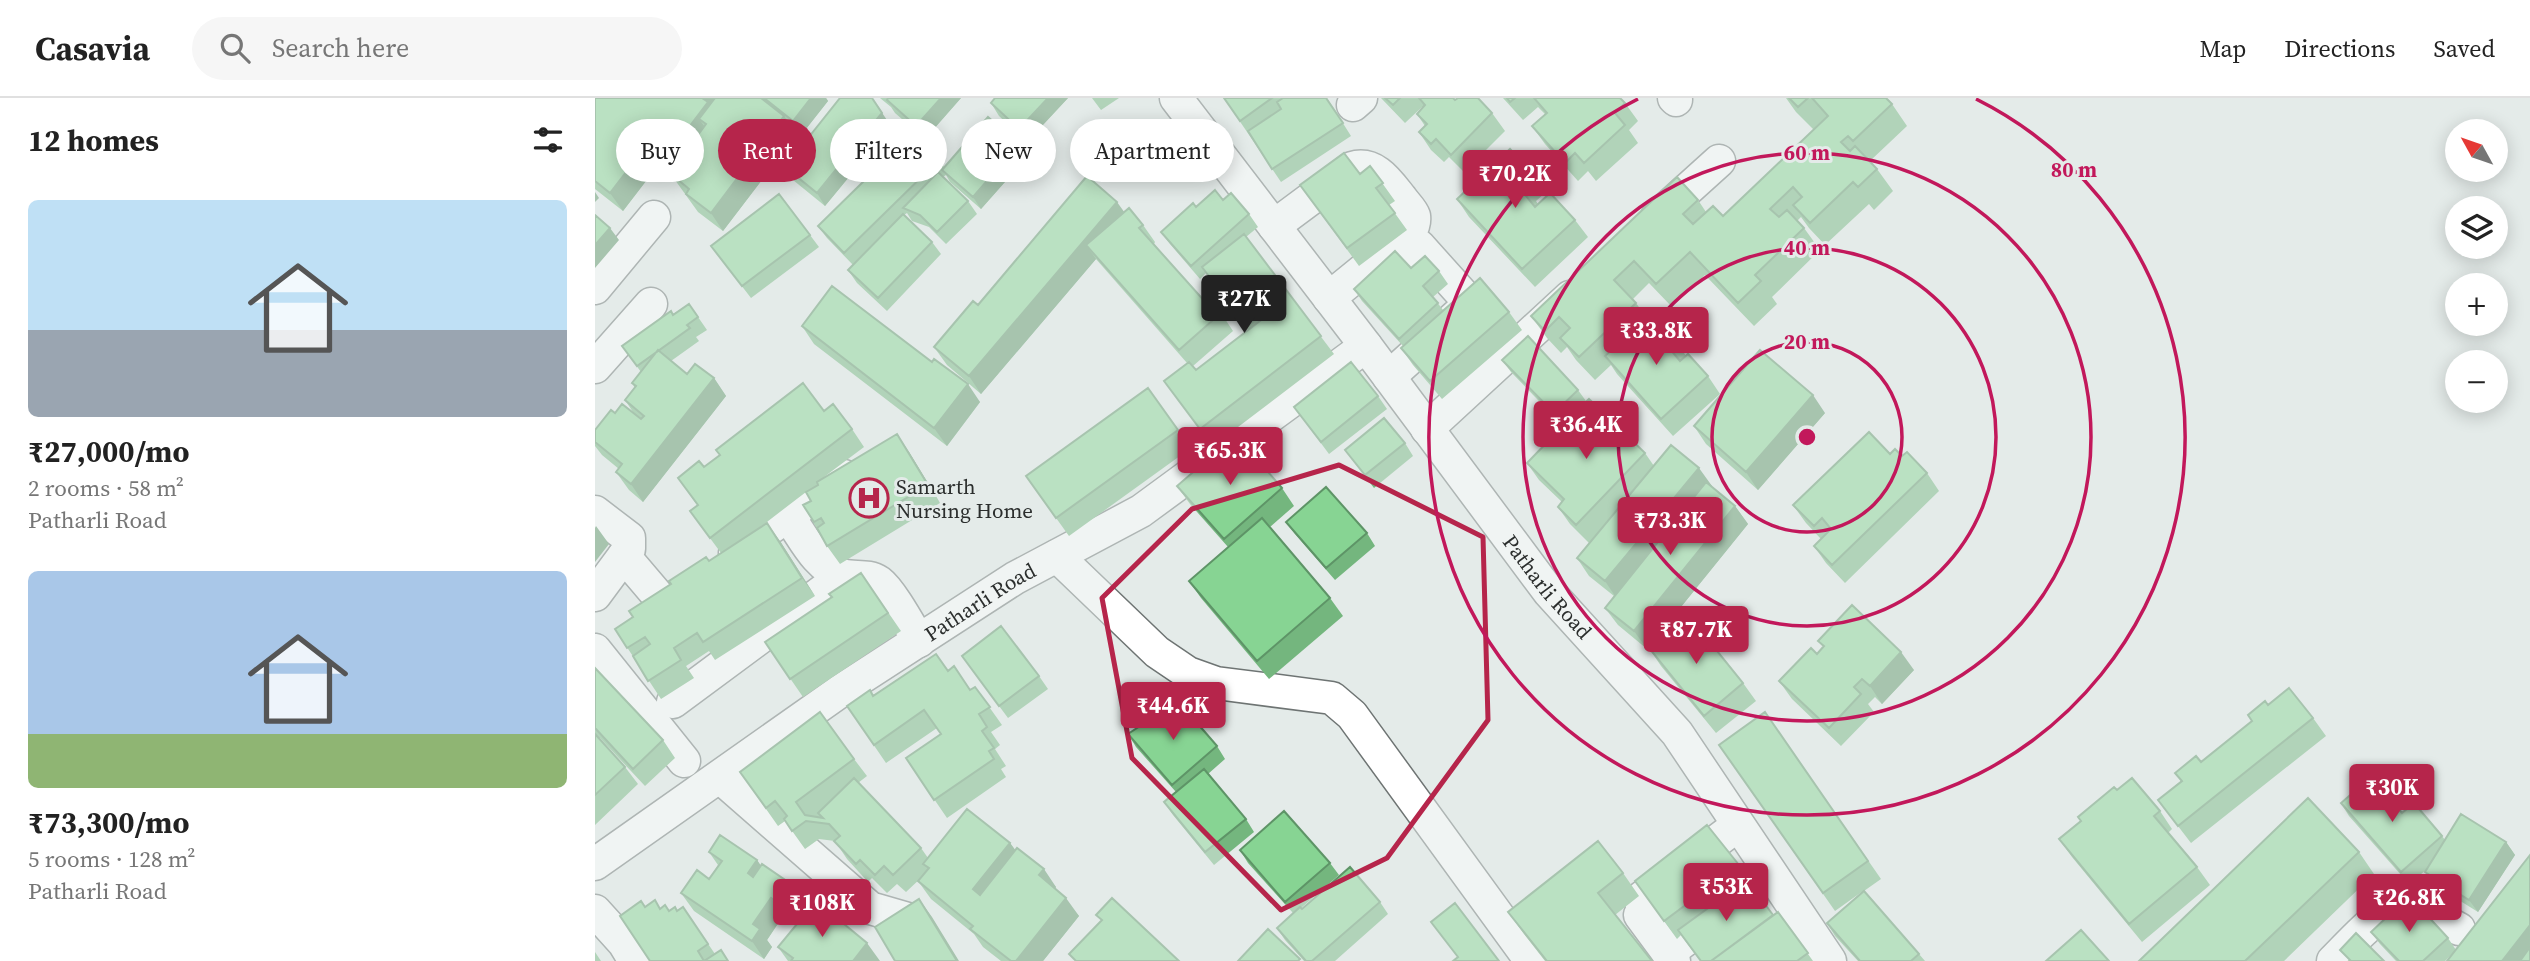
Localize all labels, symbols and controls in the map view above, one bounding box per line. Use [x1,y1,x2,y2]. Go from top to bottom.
search box [192,17,682,80]
text: Casavia [35,26,150,71]
icon: search [216,29,254,67]
text: Search here [272,30,409,66]
text: Map [2199,32,2246,65]
text: Directions [2284,32,2395,65]
text: Saved [2433,32,2495,65]
chip: Buy [616,119,704,182]
chip: Rent [718,119,816,182]
chip: Filters [830,119,947,182]
chip: New [961,119,1056,182]
chip: Apartment [1070,119,1234,182]
north arrow [2445,119,2508,182]
map controls [2445,119,2508,413]
text: 12 homes [28,120,159,161]
icon: filters [529,121,567,159]
text: 60 m [1784,138,1830,167]
pin: ₹70.2K [1458,150,1572,210]
text: 80 m [2051,155,2097,184]
text: ₹70.2K [1479,157,1551,189]
button: layers [2445,196,2508,259]
text: 40 m [1784,233,1830,262]
icon: home [235,245,361,371]
button: + [2445,273,2508,336]
pin: ₹27K [1203,275,1285,335]
text: ₹27K [1217,282,1271,314]
pin: ₹33.8K [1599,308,1713,367]
text: ₹33.8K [1620,314,1692,346]
text: 20 m [1784,327,1830,356]
button: − [2445,350,2508,413]
pin: ₹36.4K [1529,402,1643,461]
text: ₹36.4K [1550,408,1622,440]
centre of rings [1795,425,1819,449]
pin: ₹65.3K [1173,428,1287,487]
text: ₹27,000/mo [28,431,190,472]
text: ₹65.3K [1194,434,1266,466]
text: 2 rooms · 58 m² [28,472,184,504]
place label: Samarth Nursing Home [896,472,1033,525]
hospital icon: Samarth Nursing Home [848,477,890,519]
pin: ₹73.3K [1613,498,1727,557]
text: Patharli Road [28,504,167,536]
text: ₹73.3K [1634,504,1706,536]
street label: Patharli Road [1497,528,1599,645]
street label: Patharli Road [918,555,1041,648]
pin: ₹87.7K [1639,606,1753,666]
text: ₹87.7K [1660,613,1732,645]
icon: home [235,616,361,742]
pin: ₹44.6K [1116,682,1230,742]
text: ₹44.6K [1137,689,1209,721]
pin: ₹30K [2351,764,2433,824]
text: ₹30K [2365,771,2419,803]
text: ₹73,300/mo [28,802,190,843]
text: 5 rooms · 128 m² [28,843,195,875]
pin: ₹53K [1685,864,1767,923]
text: ₹53K [1699,870,1753,902]
pin: ₹26.8K [2352,874,2466,934]
text: Patharli Road [28,875,167,907]
pin: ₹108K [773,880,871,939]
text: ₹26.8K [2373,881,2445,913]
text: ₹108K [789,886,855,918]

